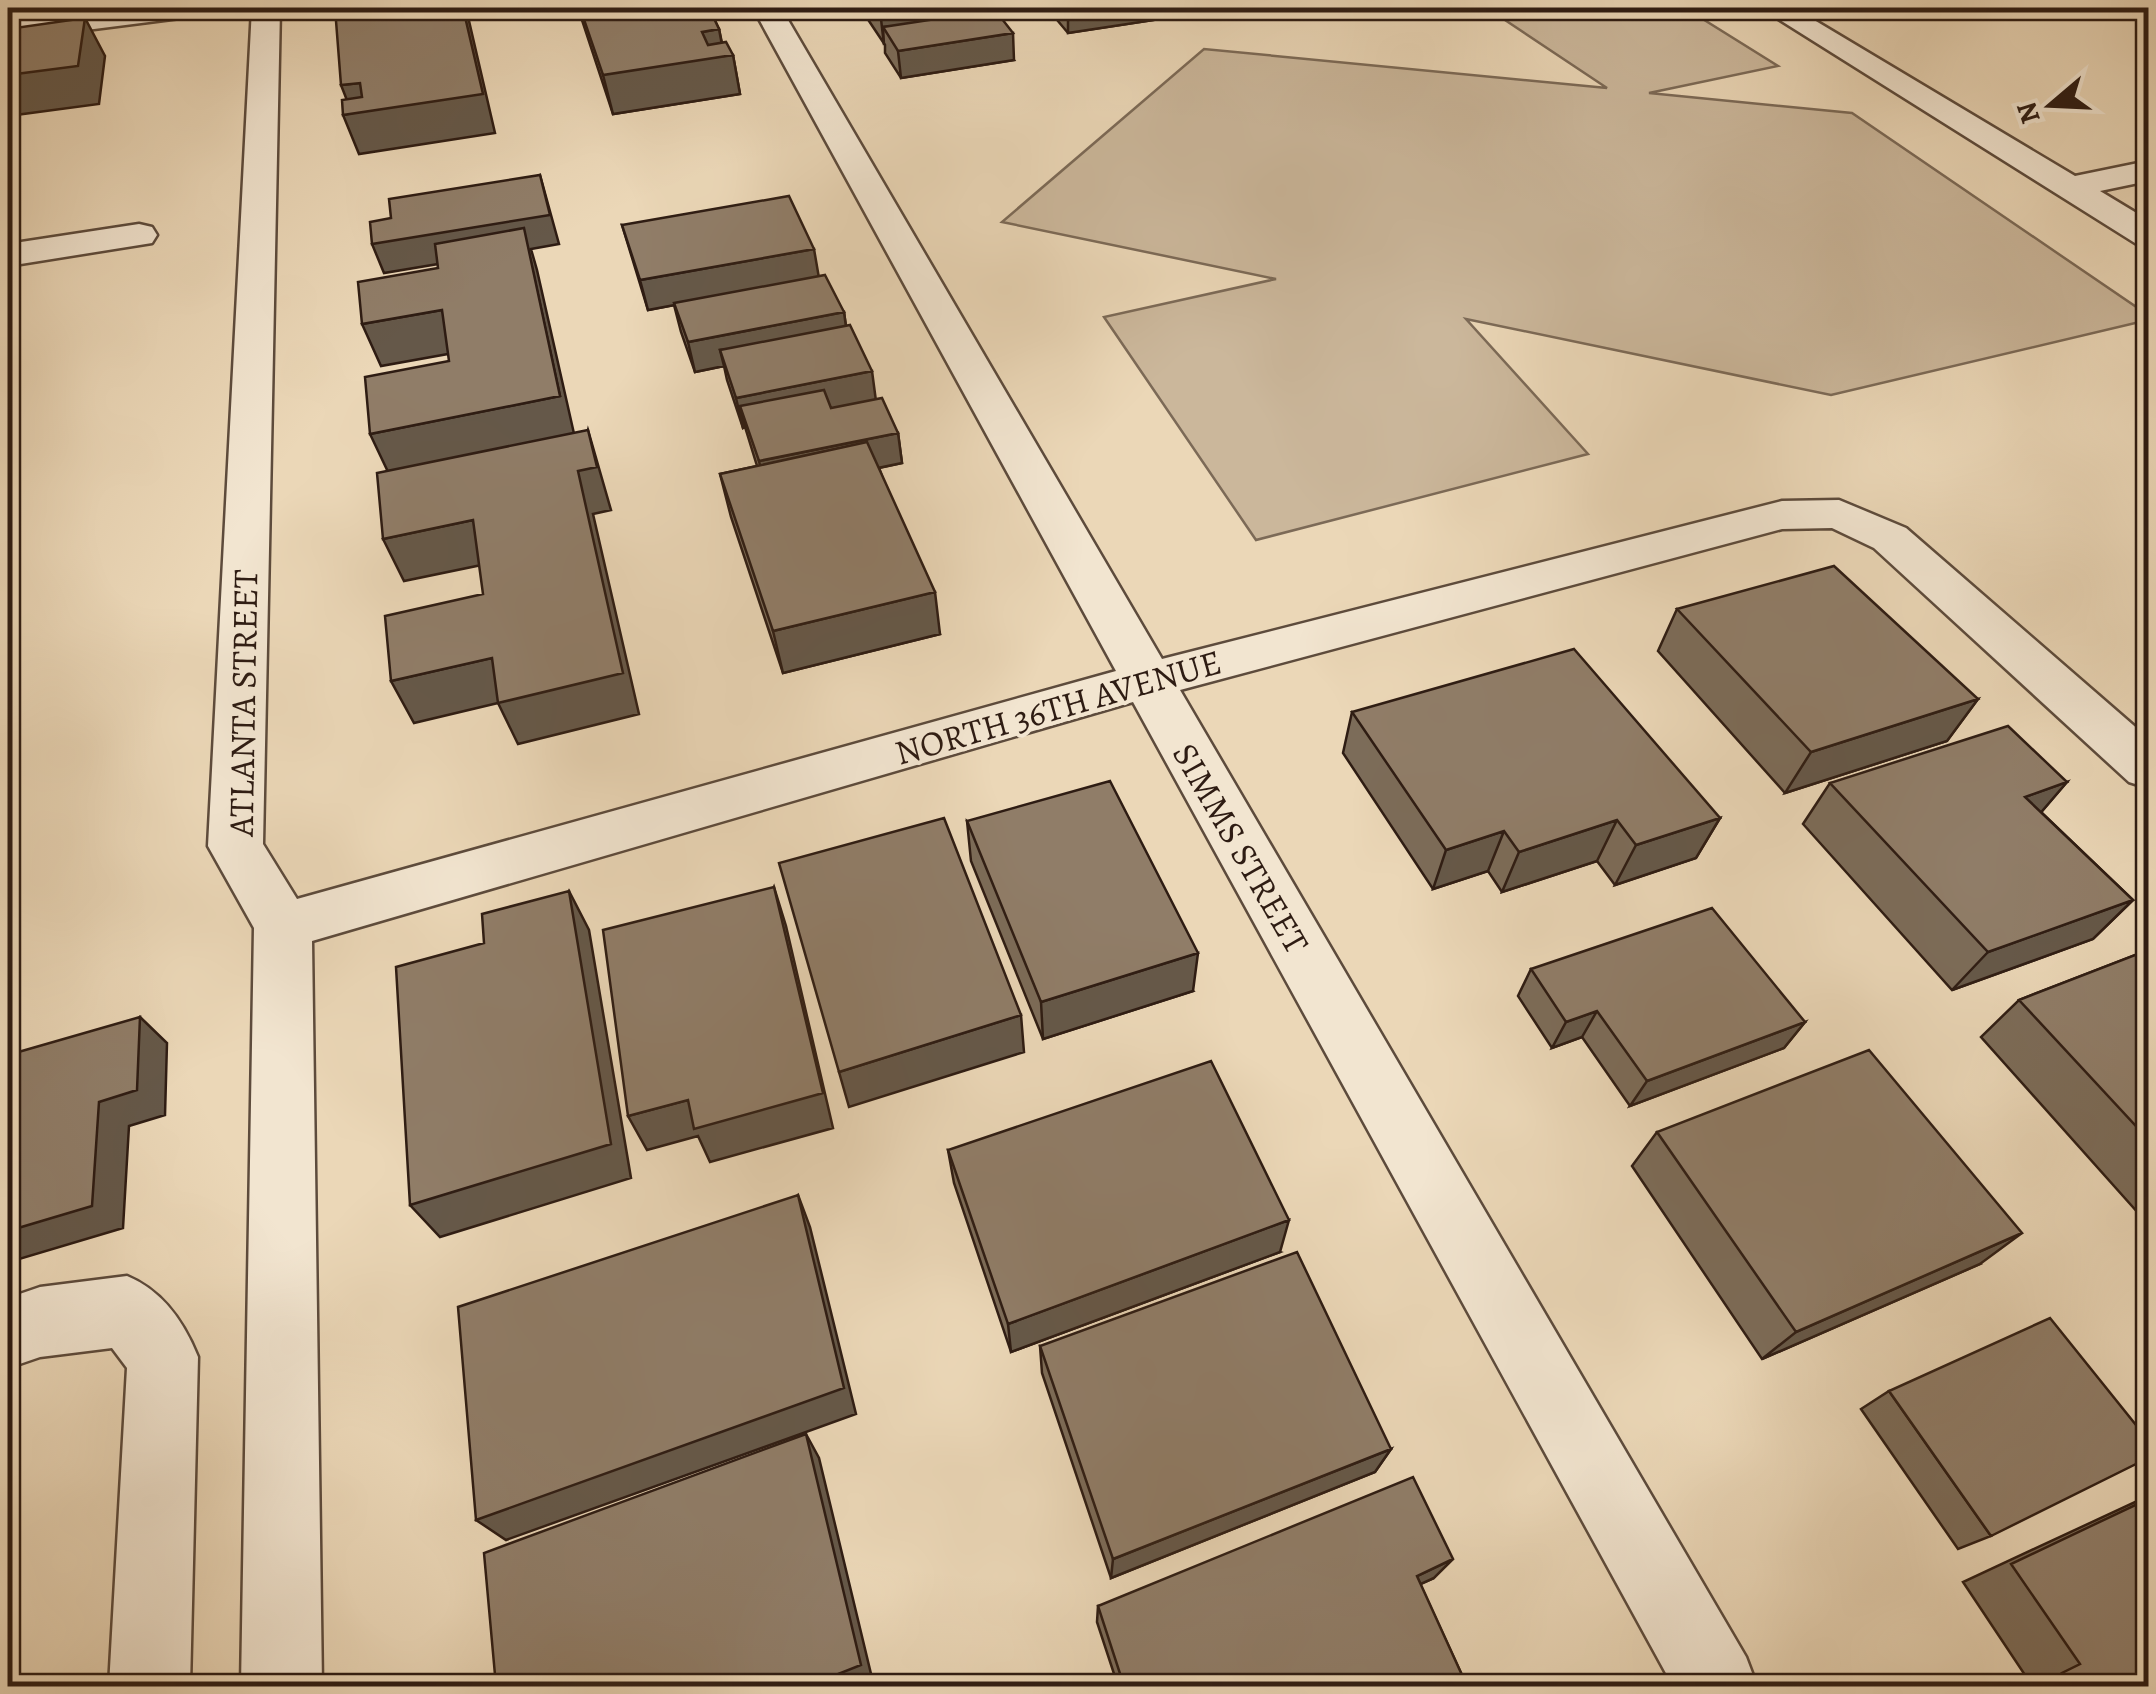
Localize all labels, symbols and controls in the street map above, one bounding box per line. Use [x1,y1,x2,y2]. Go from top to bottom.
north arrow [2001,55,2101,155]
text: N [2007,97,2050,129]
street label: ATLANTA STREET [217,569,269,838]
street label: NORTH 36TH AVENUE [889,637,1227,777]
street label: SIMMS STREET [1161,734,1321,962]

